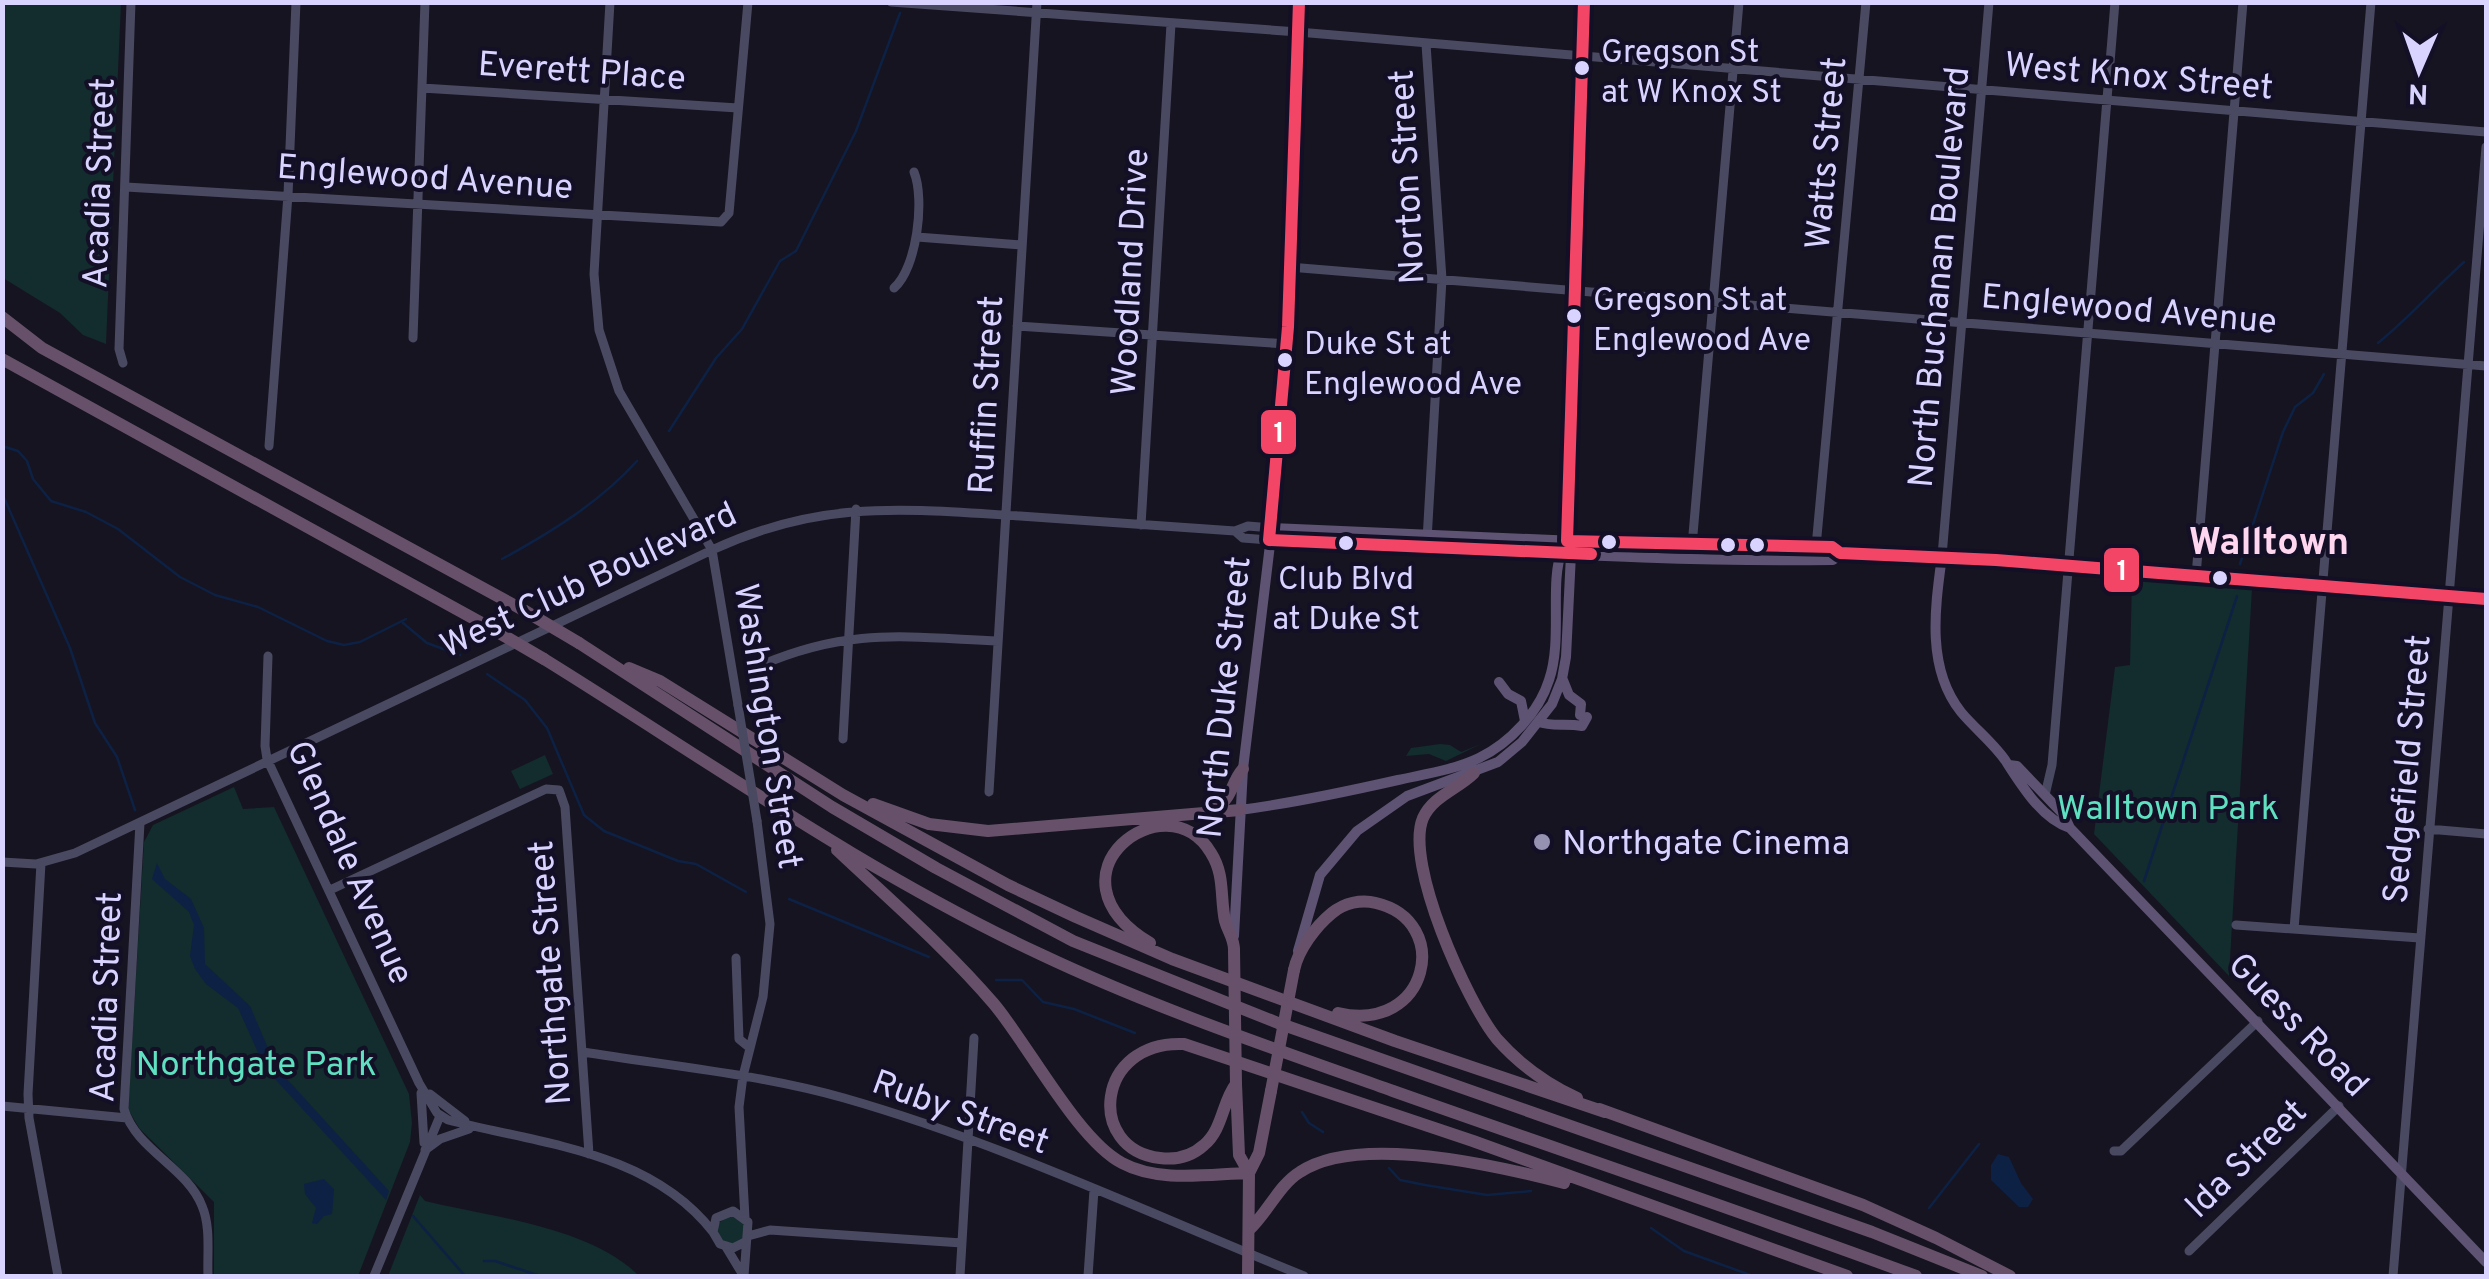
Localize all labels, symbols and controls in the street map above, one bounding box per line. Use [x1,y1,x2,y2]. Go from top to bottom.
north arrow [2369,20,2469,120]
place label: Gregson St at W Knox St [1601,34,1782,114]
street label: Everett Place [476,44,687,102]
street label: West Knox Street [2003,44,2275,112]
street label: Watts Street [1798,55,1858,251]
marker: Gregson St at W Knox St [1572,58,1592,78]
street label: North Buchanan Boulevard [1901,65,1981,490]
street label: Norton Street [1381,68,1437,285]
text: N [2408,74,2429,110]
street label: Acadia Street [75,77,127,289]
street label: Englewood Avenue [275,147,574,211]
street label: Woodland Drive [1104,147,1160,397]
street label: Englewood Avenue [1979,276,2278,346]
place label: Gregson St at Englewood Ave [1593,282,1811,362]
street label: Ruffin Street [961,295,1015,496]
marker: Gregson St at Englewood Ave [1564,306,1584,326]
place label: Duke St at Englewood Ave [1304,326,1522,406]
marker: Duke St at Englewood Ave [1275,350,1295,370]
line badge: 1 [1259,408,1298,456]
text: 1 [1273,417,1285,453]
street label: West Club Boulevard [434,494,745,670]
district label: Walltown [2189,520,2349,569]
unlabelled marker [1599,532,1619,552]
marker: Club Blvd at Duke St [1336,533,1356,553]
unlabelled marker [1718,535,1738,555]
unlabelled marker [1747,535,1767,555]
line badge: 1 [2102,546,2141,594]
street label: North Duke Street [1189,554,1263,841]
text: 1 [2116,555,2128,591]
place label: Club Blvd at Duke St [1272,561,1420,641]
unlabelled marker [2210,568,2230,588]
street label: Washington Street [722,581,810,872]
street label: Sedgefield Street [2375,633,2443,906]
street label: Glendale Avenue [275,734,422,992]
park label: Walltown Park [2057,788,2279,832]
place label: Northgate Cinema [1562,823,1850,867]
marker: Northgate Cinema [1531,831,1553,853]
street label: Northgate Street [521,839,583,1107]
street label: Acadia Street [82,891,134,1103]
street label: Guess Road [2217,945,2377,1108]
park label: Northgate Park [135,1044,377,1088]
street label: Ruby Street [866,1062,1054,1166]
street label: Ida Street [2177,1091,2317,1229]

